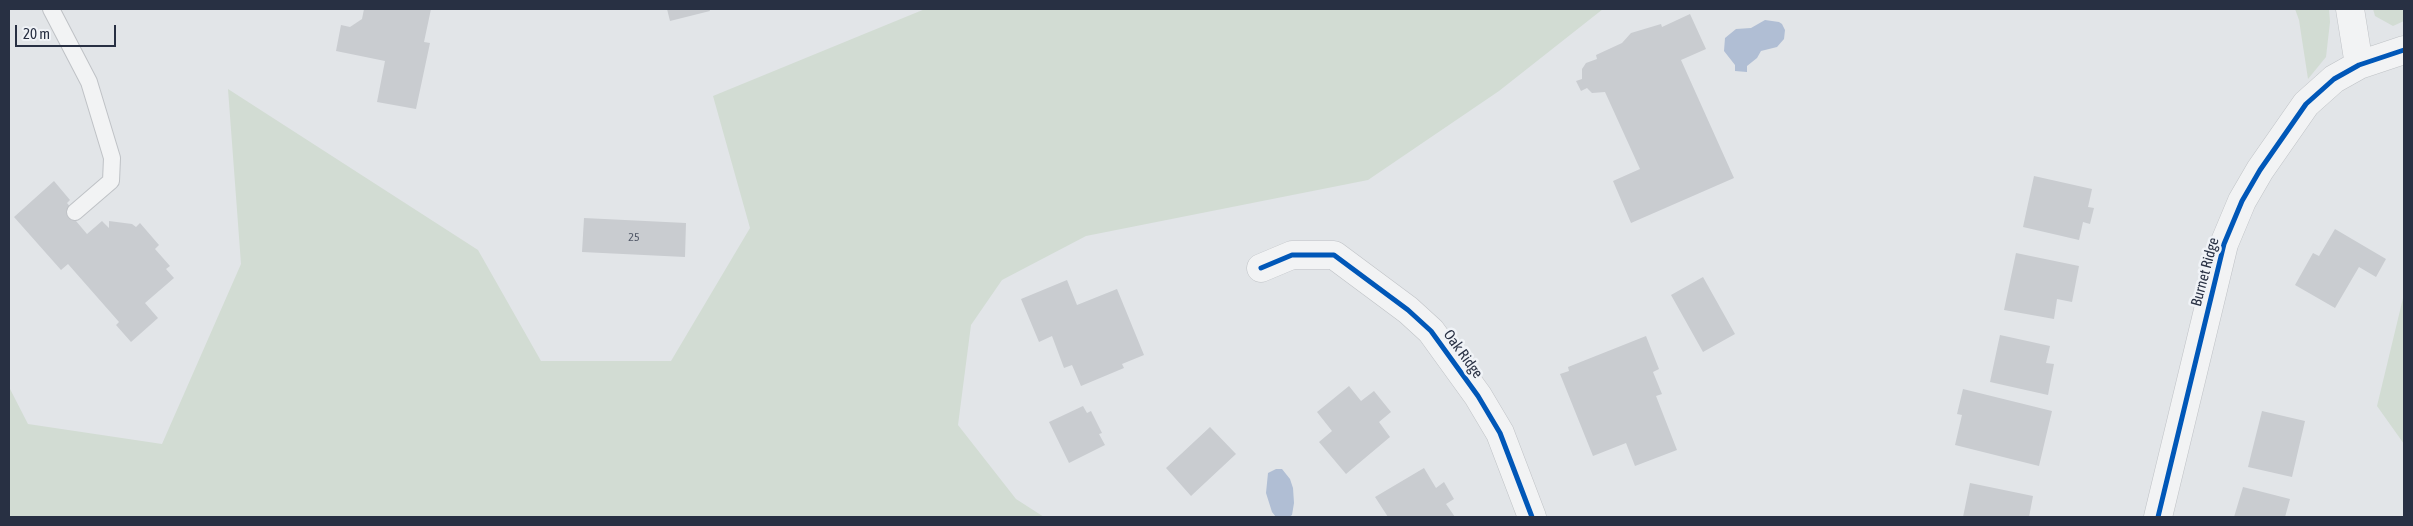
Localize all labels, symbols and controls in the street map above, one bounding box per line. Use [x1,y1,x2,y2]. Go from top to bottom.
scale bar [18,15,119,47]
text: 20 m [23,25,50,42]
house number: 25 [628,230,640,244]
street label: Burnet Ridge [2187,236,2223,308]
street label: Oak Ridge [1439,326,1487,382]

